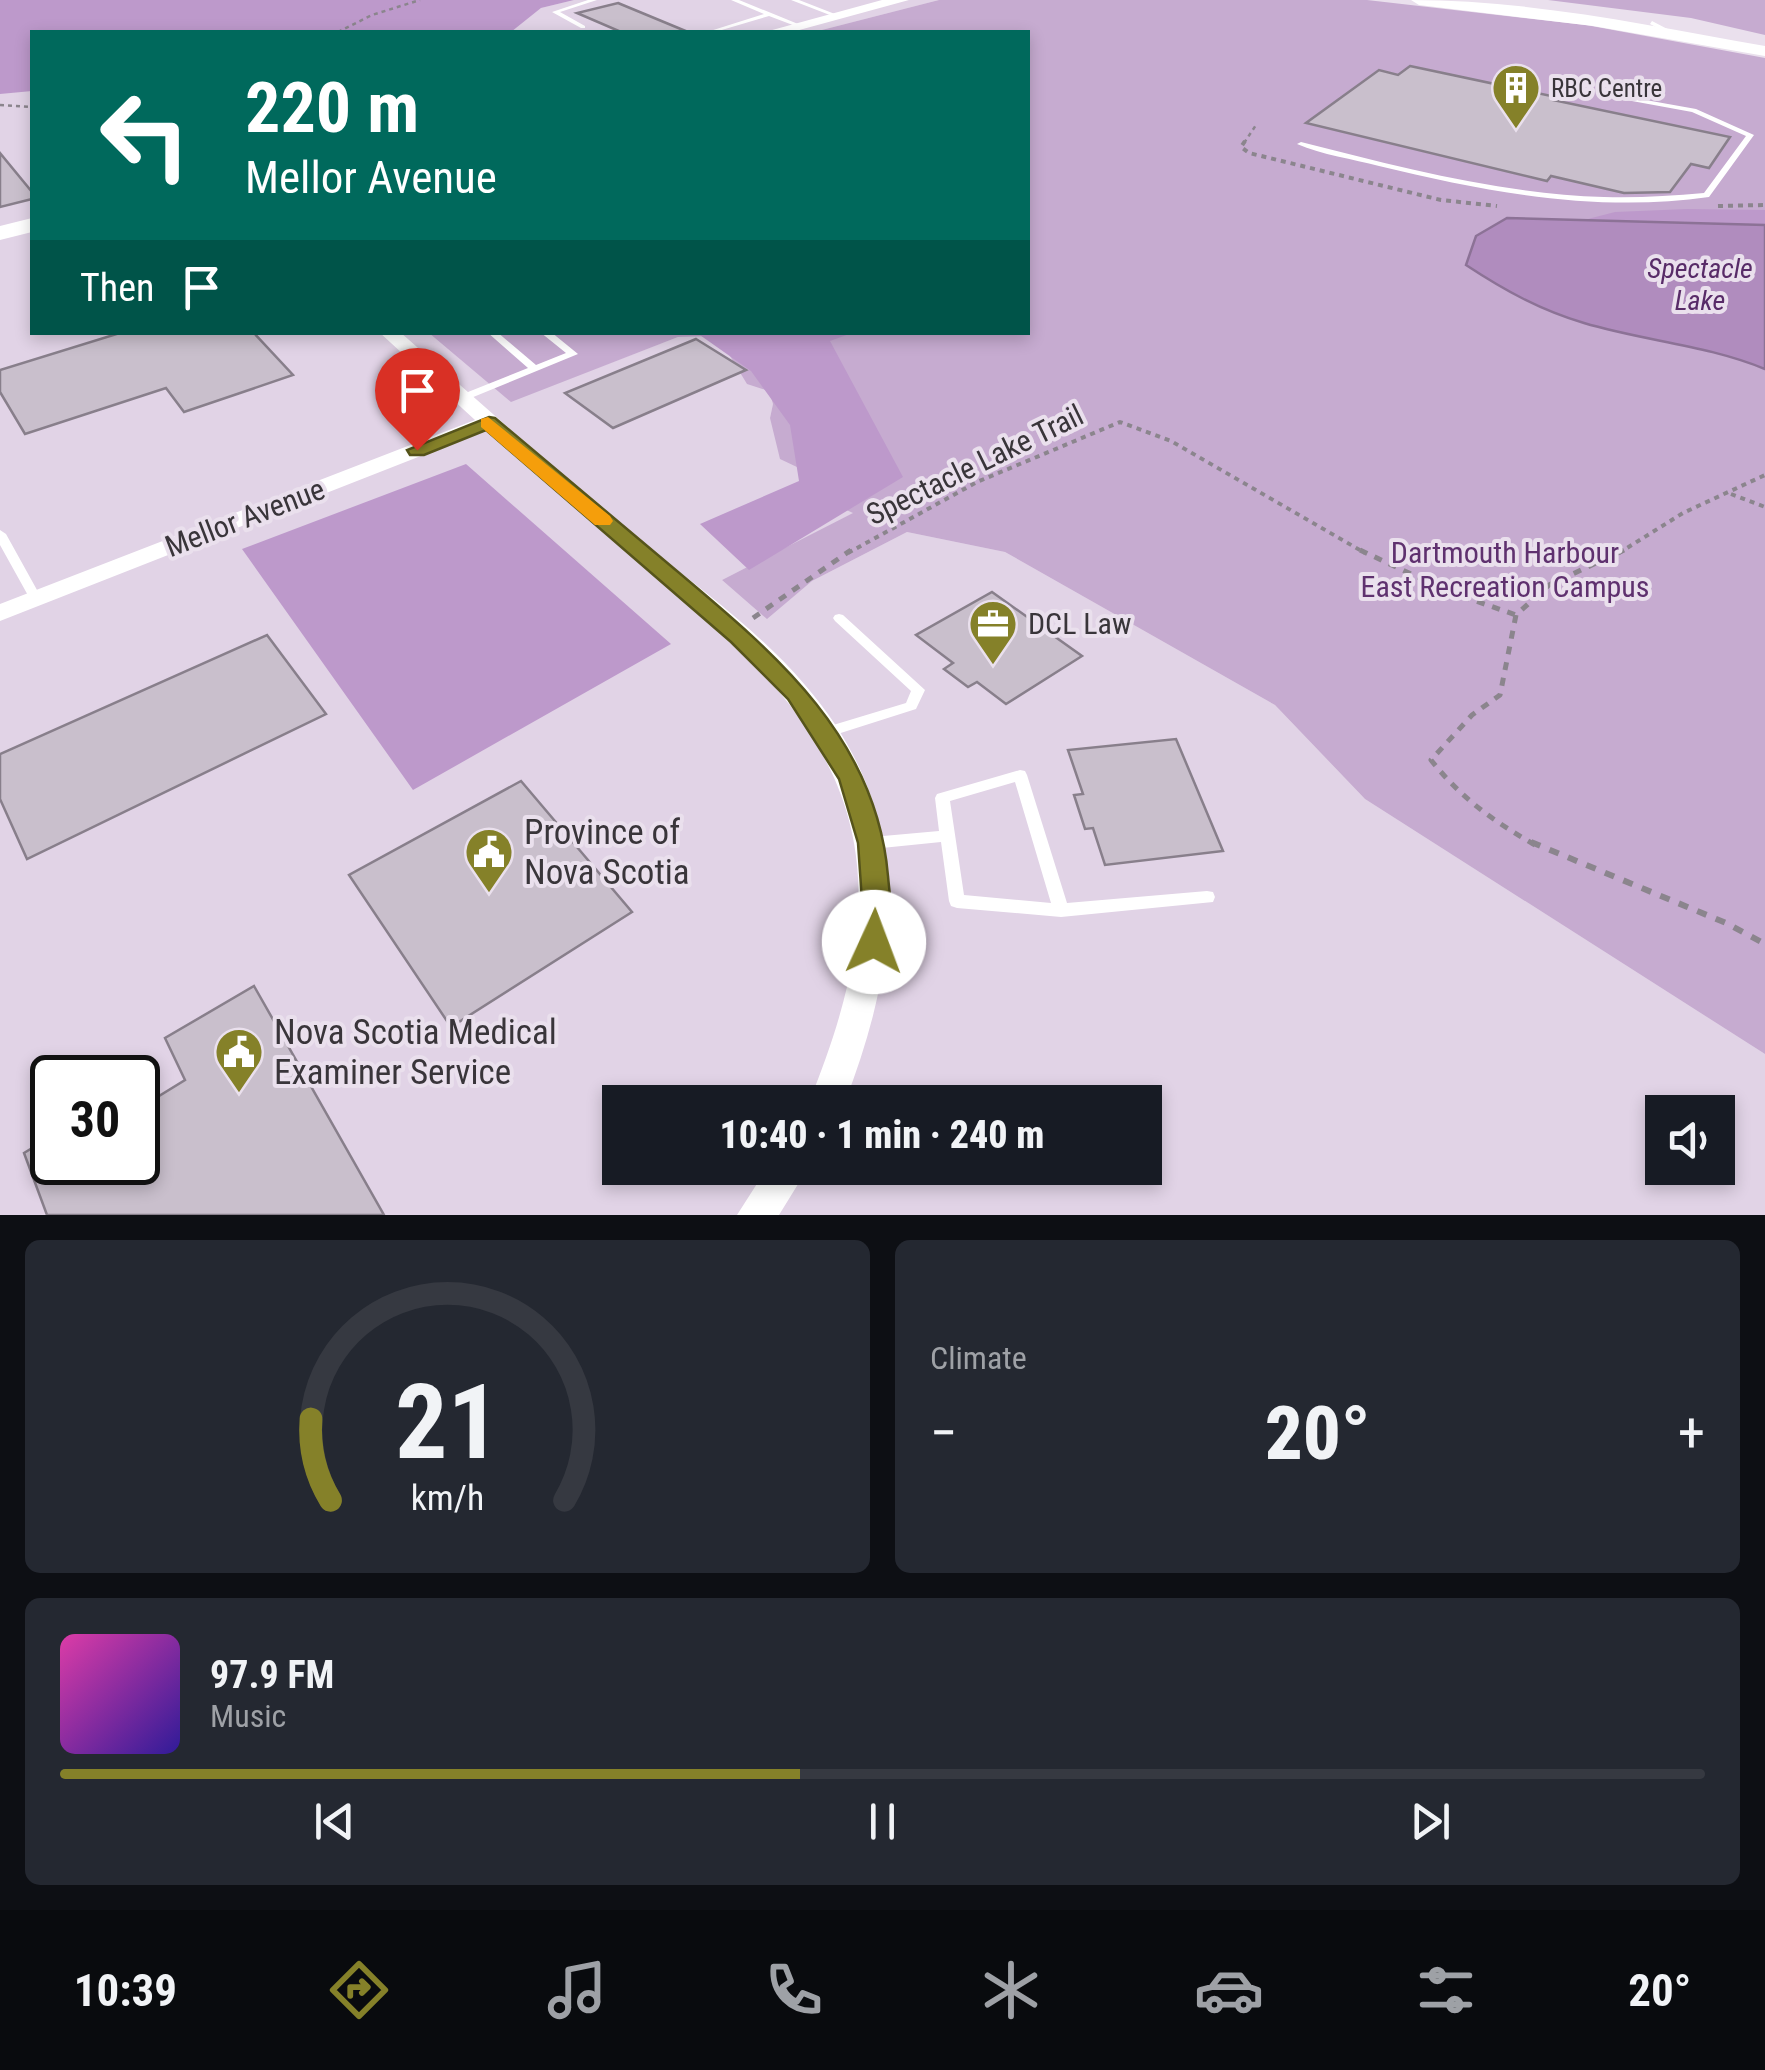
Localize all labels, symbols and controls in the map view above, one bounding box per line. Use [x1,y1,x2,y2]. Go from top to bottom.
building icon: RBC Centre [1490,62,1542,130]
text: 220 m [245,67,419,149]
icon: left [80,70,210,200]
place label: RBC Centre [1551,74,1662,103]
text: Mellor Avenue [245,151,497,204]
water label: Spectacle Lake [1647,252,1753,317]
icon: arrive [174,260,229,315]
text: Then [80,266,154,310]
pin [375,348,460,451]
icon: arrive [390,363,445,418]
street label: Spectacle Lake Trail [861,397,1089,532]
street label: Mellor Avenue [160,471,329,564]
park label: Dartmouth Harbour East Recreation Campus [1360,535,1650,604]
office icon: DCL Law [967,598,1019,666]
place label: DCL Law [1028,606,1131,641]
place label: Province of Nova Scotia [524,812,690,893]
public building icon: Province of Nova Scotia [463,826,515,894]
position arrow [822,890,926,994]
place label: Nova Scotia Medical Examiner Service [274,1012,557,1093]
public building icon: Nova Scotia Medical Examiner Service [213,1026,265,1094]
speed limit sign: 30 [30,1055,160,1185]
map controls [1645,1095,1735,1185]
button: sound [1645,1095,1735,1185]
text: 10:40 · 1 min · 240 m [720,1113,1044,1157]
text: Climate [930,1339,1027,1377]
text: 21 [395,1362,500,1483]
text: 20° [1265,1389,1370,1477]
text: − [930,1401,958,1465]
text: + [1678,1401,1705,1465]
text: km/h [411,1477,484,1519]
text: 97.9 FM [210,1653,334,1697]
text: Music [210,1697,286,1735]
icon: previous [307,1794,362,1849]
icon: pause [855,1794,910,1849]
icon: next [1403,1794,1458,1849]
icon: directions [324,1955,394,2025]
icon: music [542,1955,612,2025]
icon: phone [759,1955,829,2025]
icon: climate [976,1955,1046,2025]
icon: car [1194,1955,1264,2025]
icon: filters [1411,1955,1481,2025]
text: 10:39 [74,1964,177,2017]
text: 20° [1628,1964,1691,2017]

